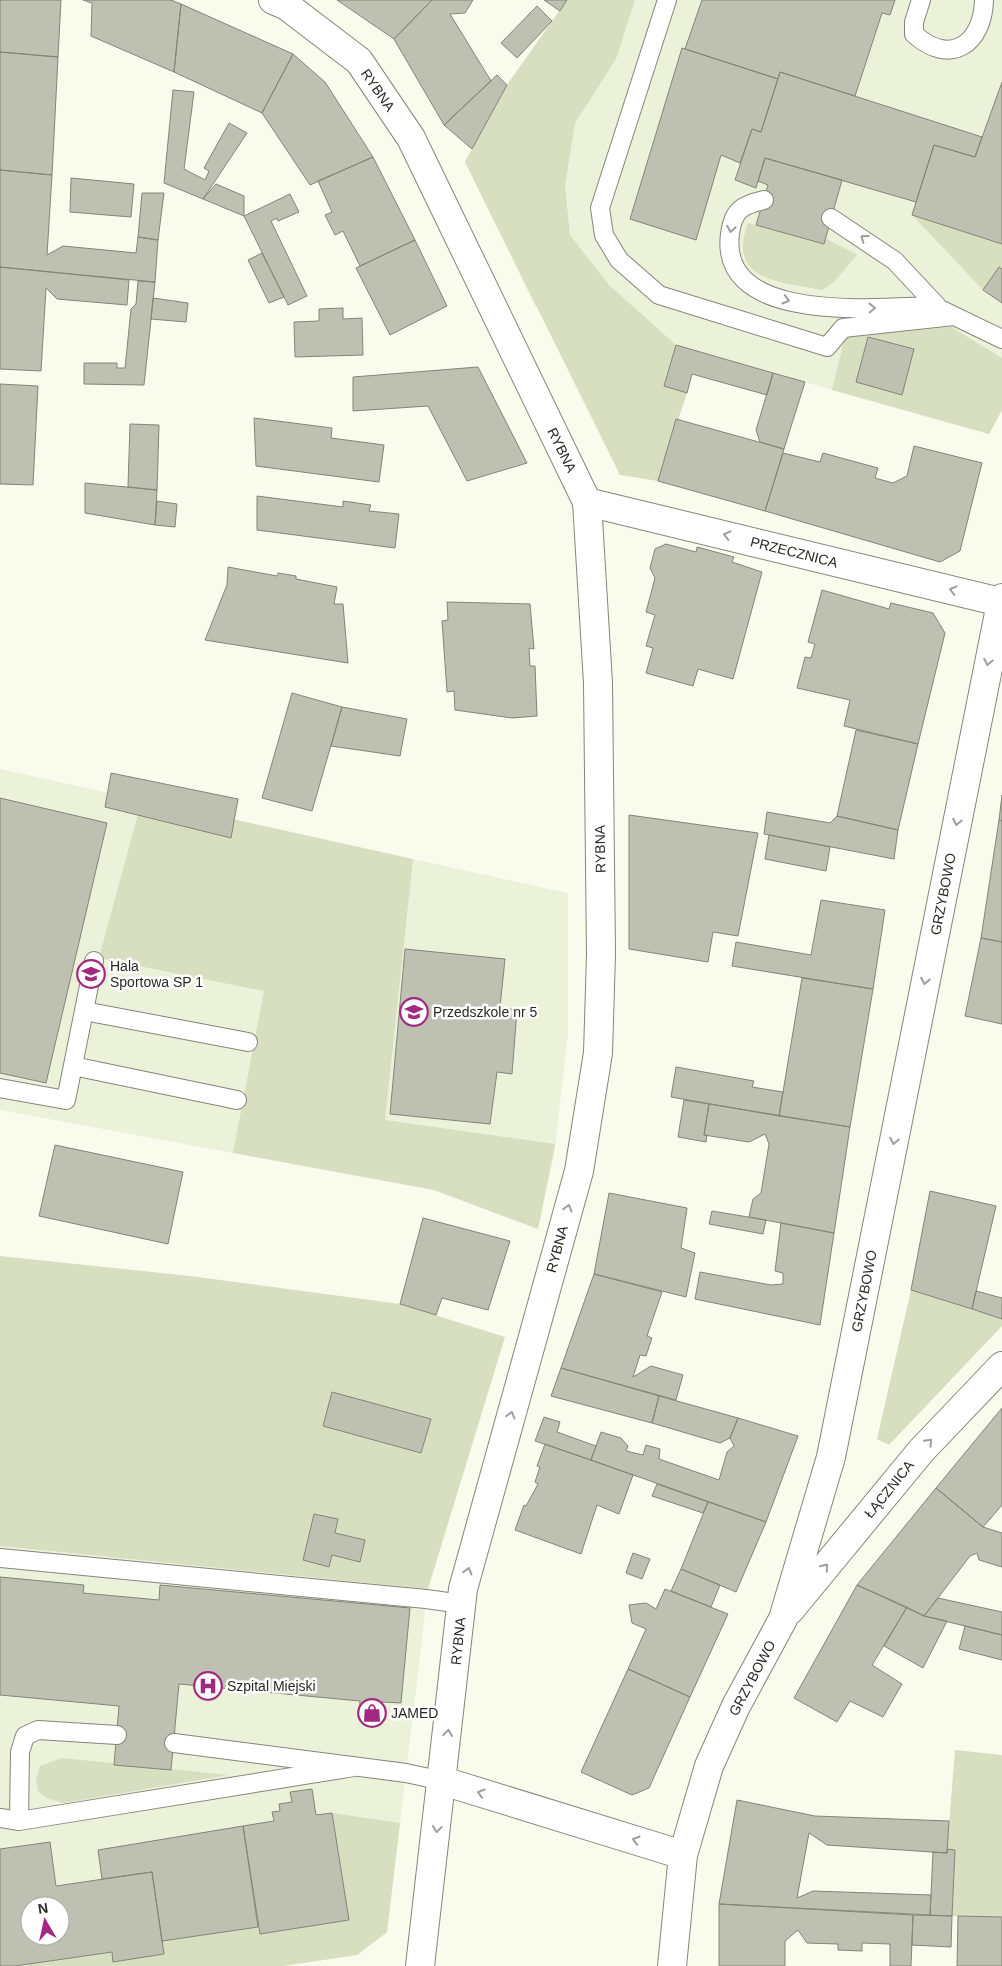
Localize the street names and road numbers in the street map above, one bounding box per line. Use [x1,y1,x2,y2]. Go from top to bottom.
street label: RYBNA [358,66,399,115]
street label: RYBNA [544,425,580,476]
street label: PRZECZNICA [749,533,840,571]
street label: RYBNA [592,824,608,873]
street label: GRZYBOWO [927,852,959,936]
street label: RYBNA [543,1223,571,1274]
street label: GRZYBOWO [848,1249,880,1333]
street label: ŁĄCZNICA [861,1457,917,1521]
street label: RYBNA [448,1616,469,1666]
street label: GRZYBOWO [725,1637,779,1719]

